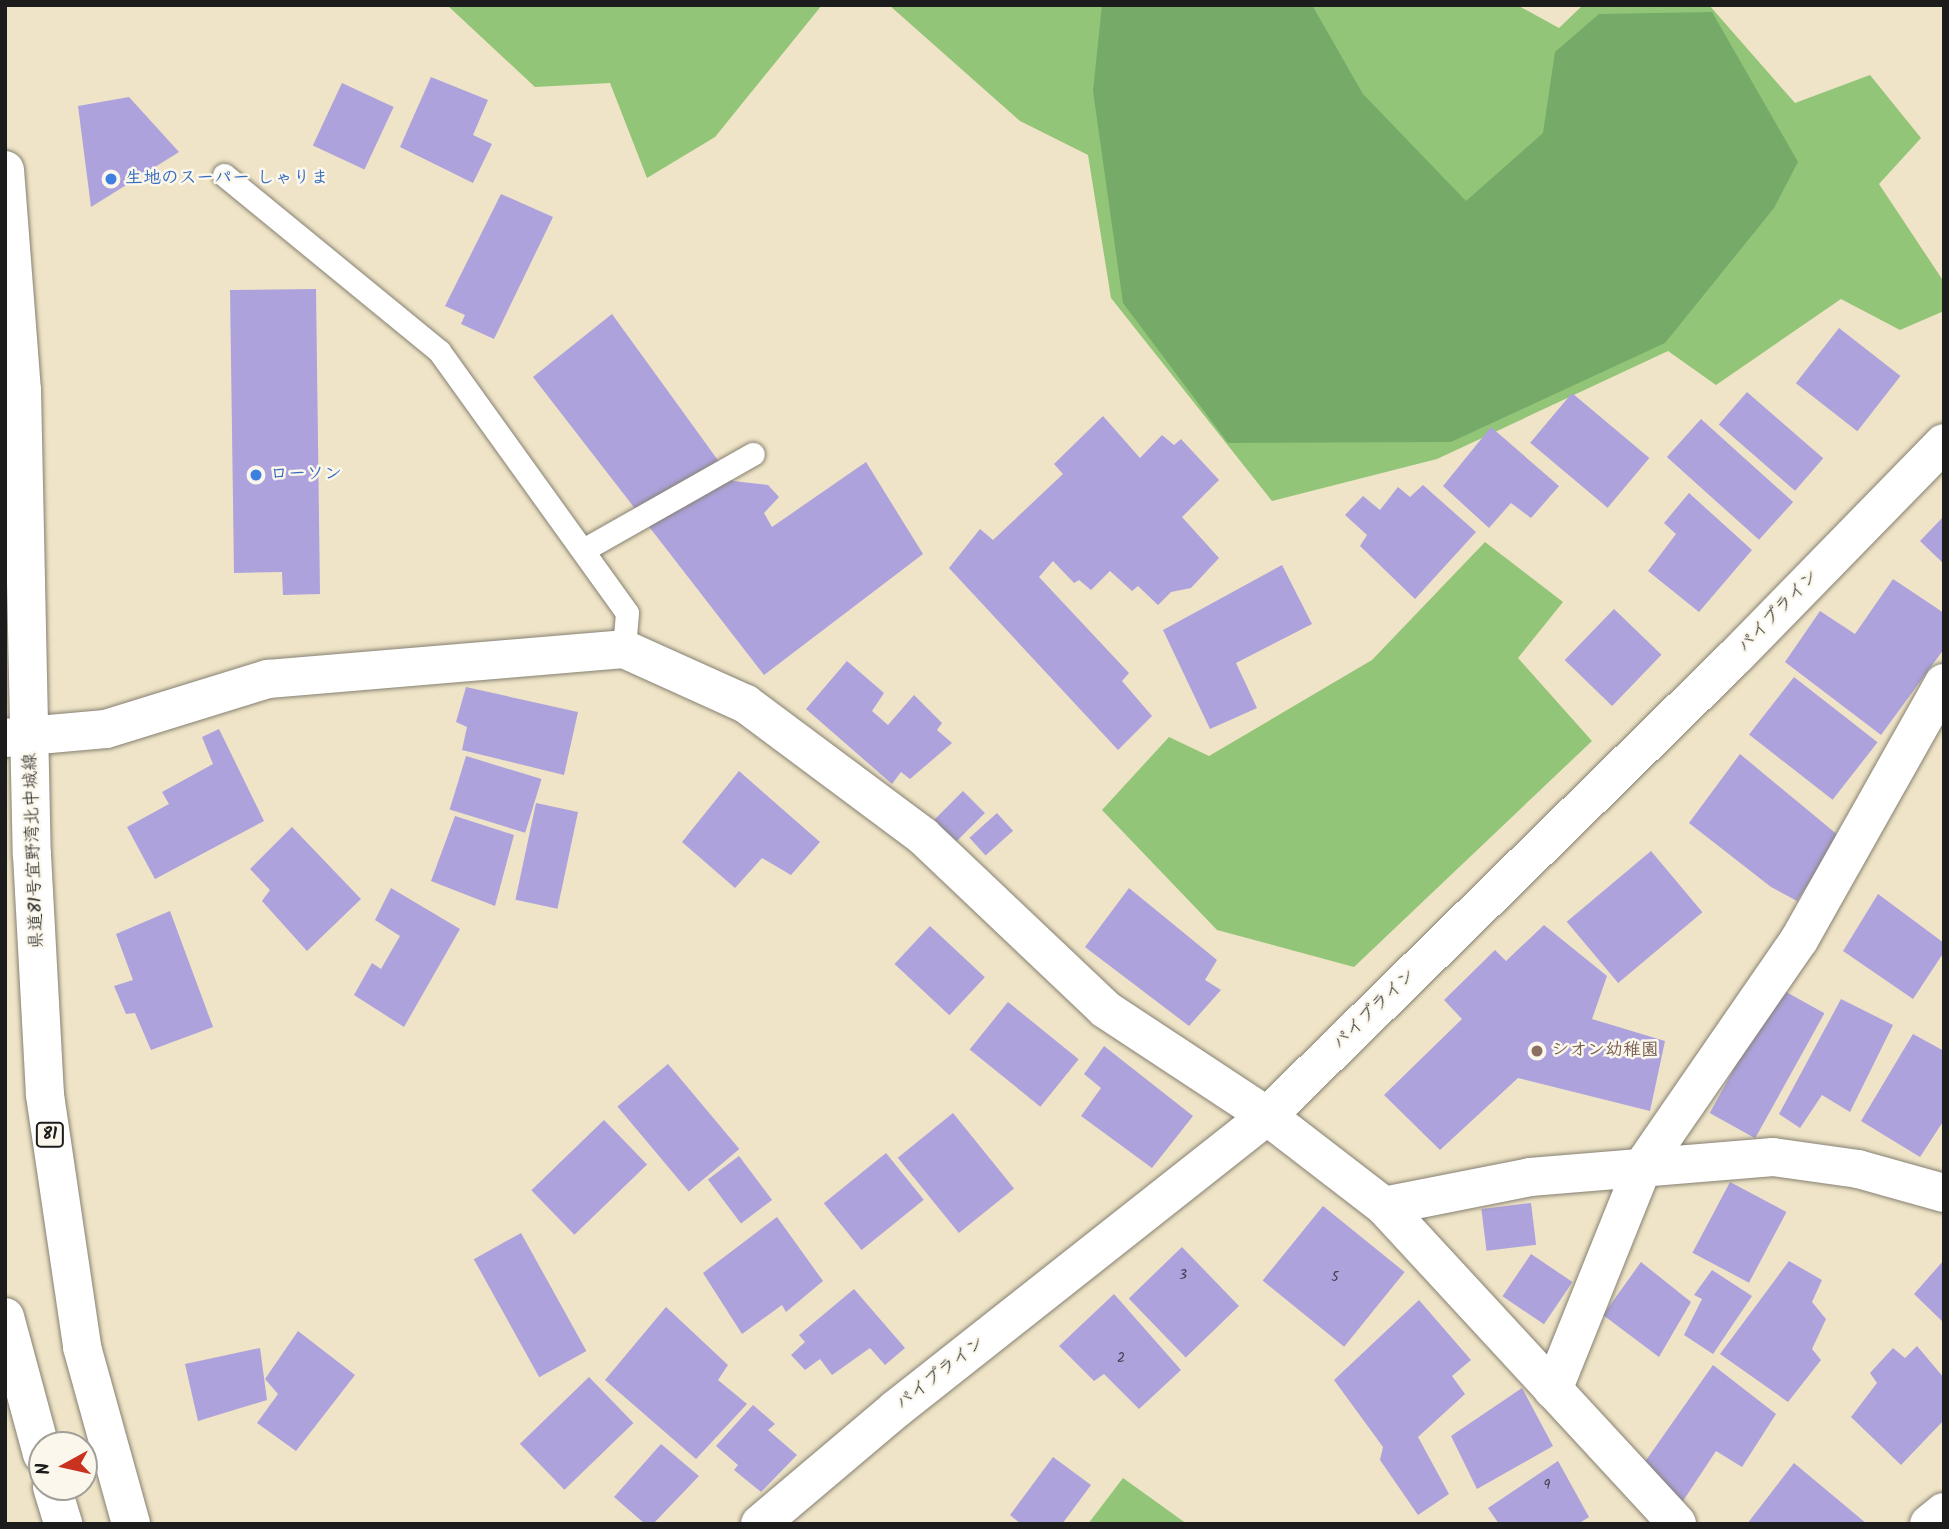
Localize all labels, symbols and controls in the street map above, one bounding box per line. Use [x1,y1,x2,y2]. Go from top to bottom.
place label: 生地のスーパー しゃりま [125,168,329,190]
marker: 生地のスーパー しゃりま [103,171,119,187]
place label: ローソン [270,464,342,486]
marker: ローソン [248,467,264,483]
street label: パイプライン [1734,566,1824,658]
street label: 県道81号宜野湾北中城線 [21,752,49,950]
street label: パイプライン [1329,965,1421,1055]
place label: シオン幼稚園 [1551,1040,1659,1062]
marker: シオン幼稚園 [1529,1043,1545,1059]
road number: 81 [34,1122,66,1148]
house number: 3 [1179,1267,1187,1283]
house number: 5 [1331,1269,1339,1285]
street label: パイプライン [892,1332,990,1416]
house number: 2 [1117,1350,1125,1366]
north arrow [28,1431,98,1501]
text: N [28,1461,60,1477]
house number: 9 [1544,1477,1550,1493]

